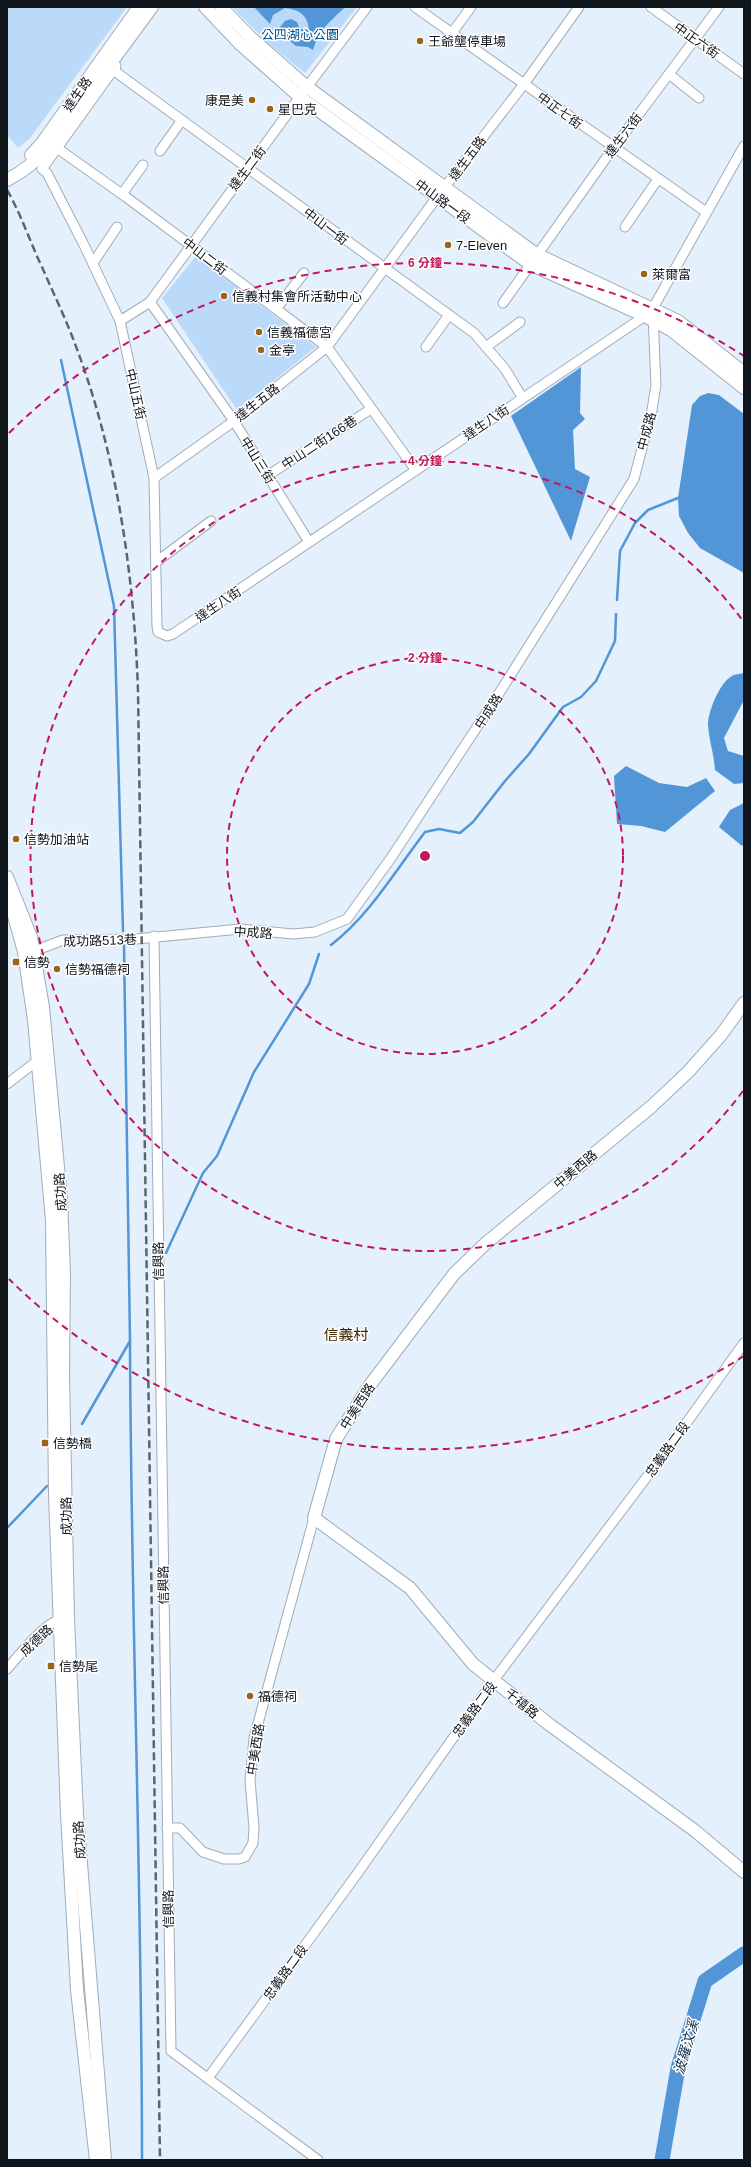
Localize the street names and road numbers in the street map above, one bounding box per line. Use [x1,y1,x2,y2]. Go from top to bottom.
street label: 中正六街 [671,19,722,61]
street label: 達生路 [60,74,95,115]
street label: 中正七街 [534,89,585,132]
street label: 達生六街 [602,110,645,161]
street label: 達生五路 [446,133,489,184]
street label: 達生二街 [226,143,269,194]
street label: 中山路一段 [412,176,473,227]
street label: 中山一街 [300,205,351,248]
street label: 中山二街 [179,235,230,278]
street label: 中山五街 [122,367,149,421]
street label: 達生五路 [232,380,282,424]
street label: 達生八街 [461,402,512,443]
street label: 中成路 [634,410,659,452]
street label: 中山二街166巷 [279,413,360,472]
street label: 中山三街 [237,434,278,486]
street label: 達生八街 [193,584,244,625]
street label: 中成路 [472,691,505,732]
street label: 中成路 [233,924,273,941]
street label: 成功路513巷 [63,932,137,949]
street label: 中美西路 [551,1147,600,1192]
street label: 成功路 [52,1172,69,1212]
street label: 信興路 [151,1241,166,1281]
street label: 中美西路 [337,1380,378,1432]
street label: 忠義路二段 [642,1419,693,1480]
street label: 成功路 [59,1496,74,1536]
street label: 信興路 [156,1565,171,1605]
street label: 成德路 [17,1622,56,1659]
street label: 忠義路二段 [449,1679,500,1740]
street label: 千禧路 [502,1685,542,1721]
street label: 中美西路 [244,1722,267,1776]
street label: 成功路 [71,1820,88,1860]
street label: 信興路 [161,1889,176,1929]
street label: 忠義路二段 [260,1942,311,2003]

